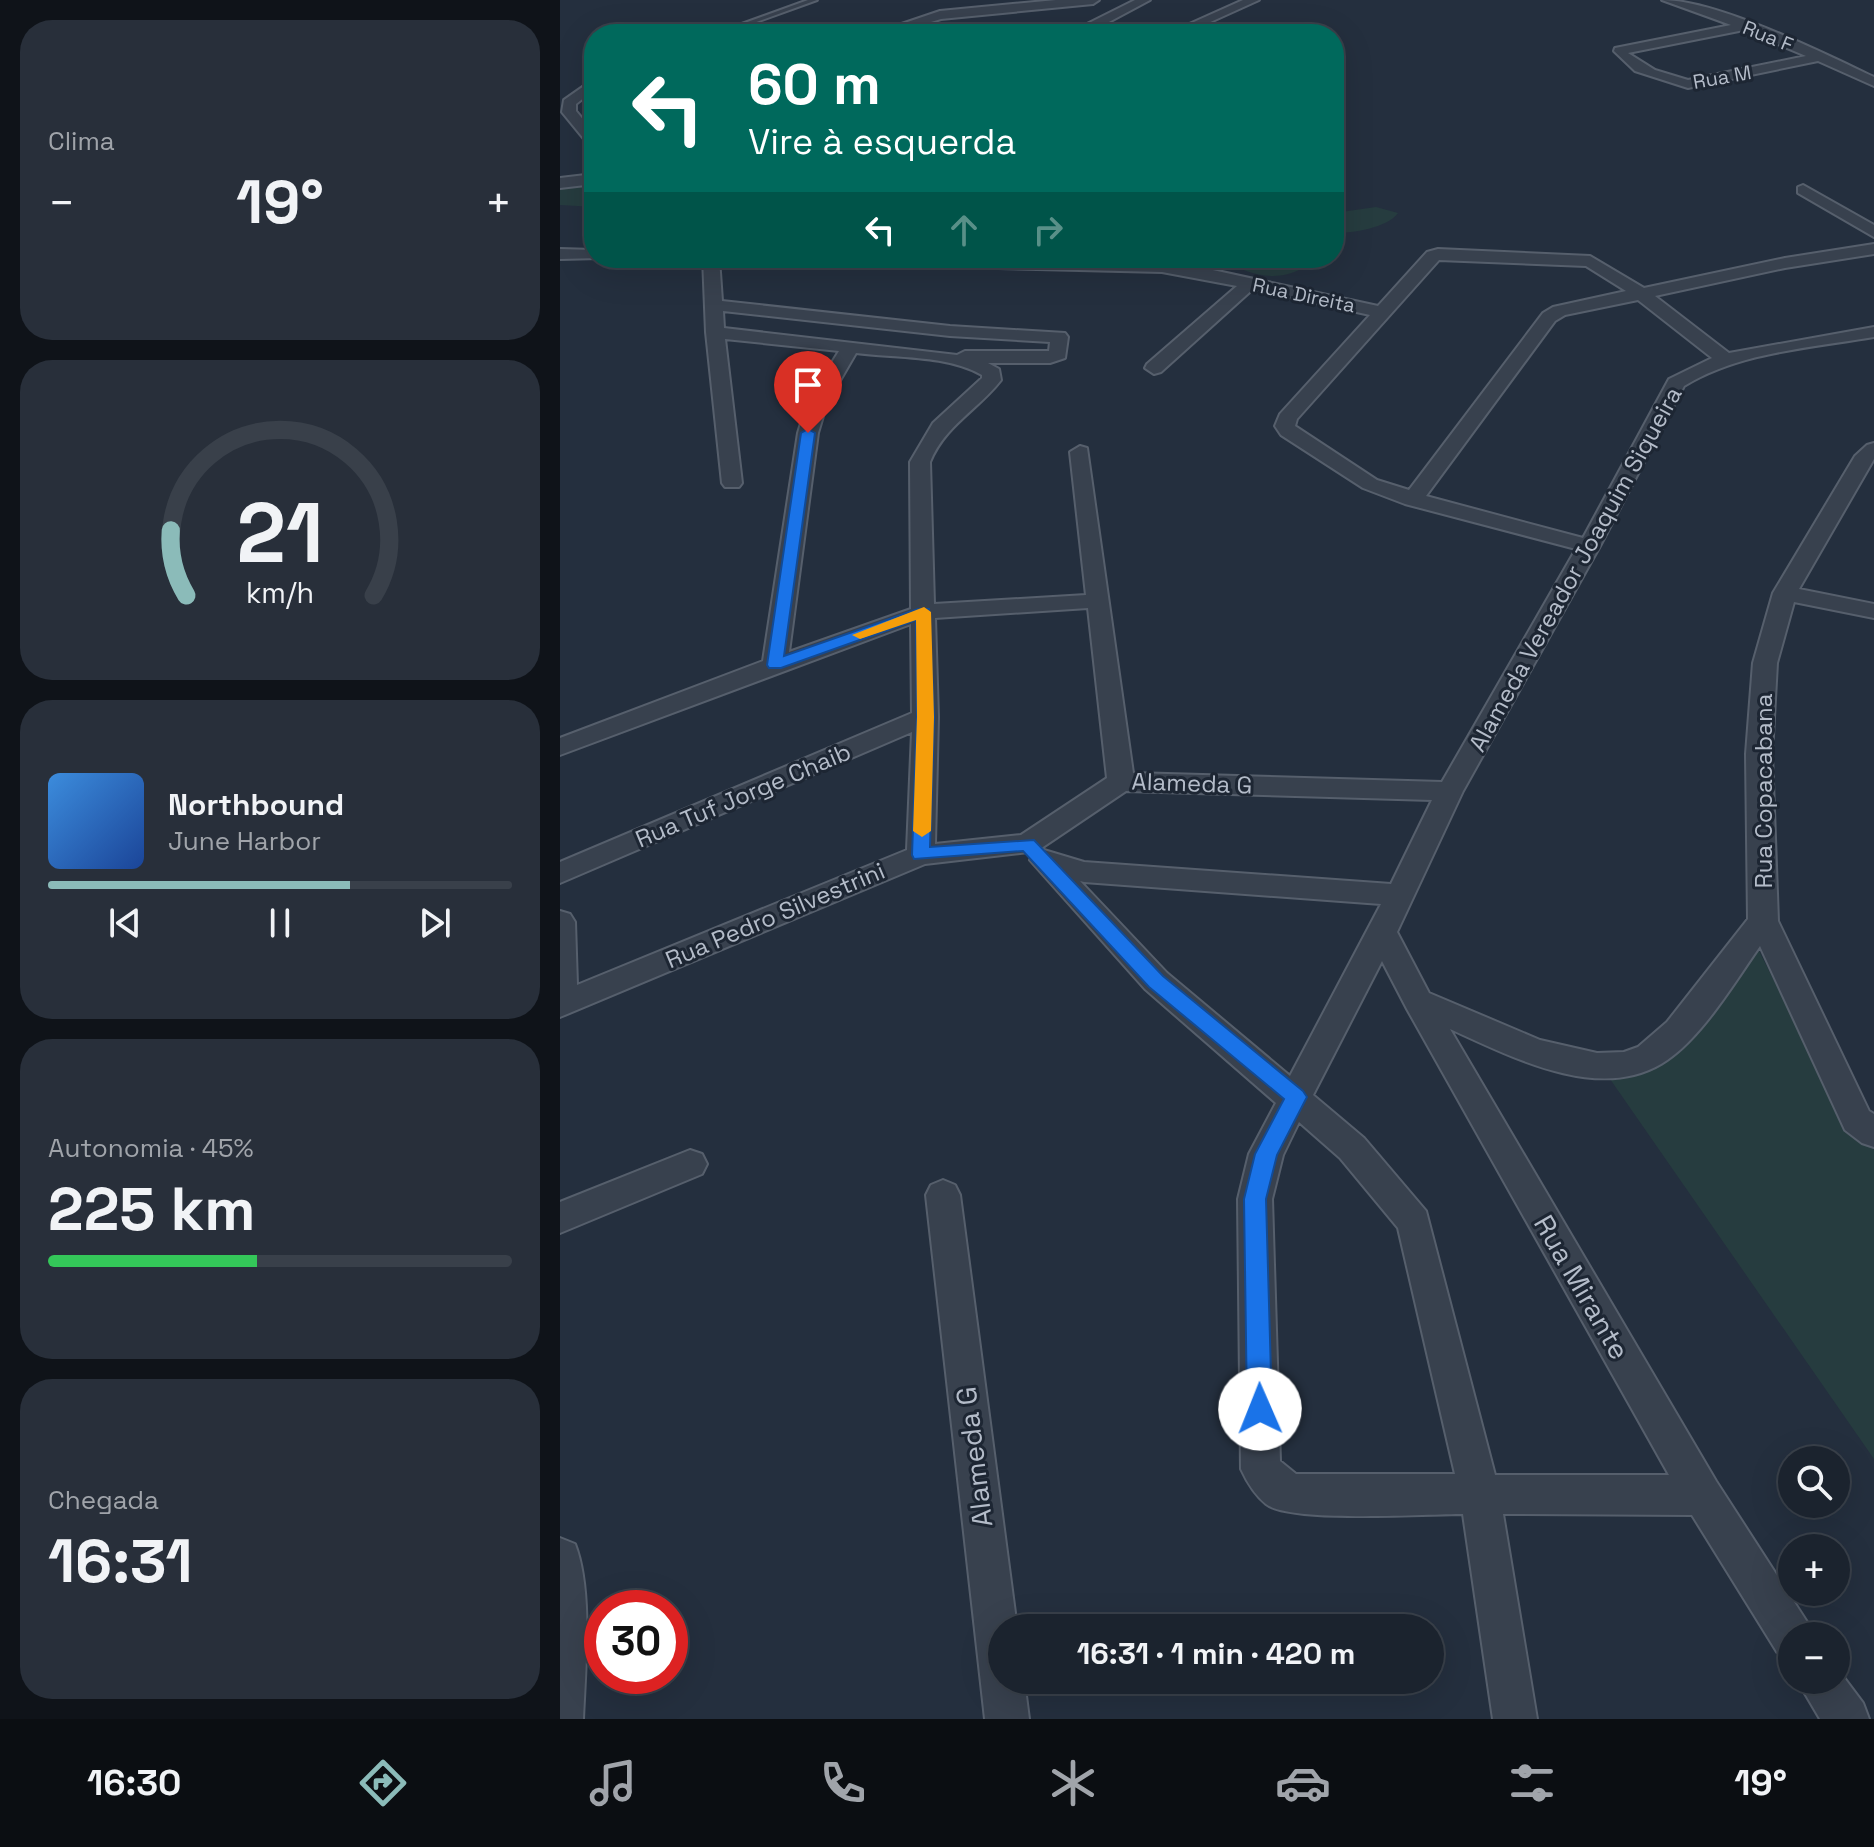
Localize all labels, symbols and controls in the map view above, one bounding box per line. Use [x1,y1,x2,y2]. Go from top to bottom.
street label: Rua F [1739,14,1797,58]
text: 60 m [748,49,881,120]
icon: left [616,56,720,160]
street label: Rua M [1691,59,1753,95]
text: Vire à esquerda [748,119,1016,165]
text: Clima [48,124,115,158]
text: 19° [236,164,324,241]
text: − [48,175,75,231]
text: + [485,175,512,231]
icon: left [858,208,902,252]
icon: ahead [942,208,986,252]
icon: right [1026,208,1070,252]
street label: Rua Direita [1250,271,1358,319]
pin [774,351,842,433]
icon: arrive [786,363,830,407]
street label: Alameda Vereador Joaquim Siqueira [1461,381,1689,757]
text: 21 [236,479,324,585]
text: km/h [246,575,314,611]
street label: Rua Copacabana [1748,693,1779,888]
street label: Rua Tuf Jorge Chaib [631,736,855,854]
street label: Alameda G [1131,765,1253,801]
text: Northbound [168,785,344,824]
text: June Harbor [168,824,321,858]
street label: Rua Pedro Silvestrini [661,855,889,975]
icon: previous [103,901,147,945]
icon: pause [258,901,302,945]
icon: next [413,901,457,945]
text: Autonomia · 45% [48,1131,254,1165]
text: 225 km [48,1171,256,1248]
street label: Rua Mirante [1526,1208,1638,1366]
position arrow [1218,1367,1302,1451]
street label: Alameda G [948,1385,1000,1529]
map controls [1778,1446,1850,1694]
button: search [1778,1446,1850,1518]
text: Chegada [48,1483,159,1517]
text: 16:31 [48,1523,193,1600]
button: + [1778,1534,1850,1606]
speed limit sign: 30 [584,1590,688,1694]
button: − [1778,1622,1850,1694]
text: 16:31 · 1 min · 420 m [1077,1634,1355,1673]
icon: directions [355,1755,411,1811]
icon: music [585,1755,641,1811]
icon: phone [815,1755,871,1811]
icon: climate [1045,1755,1101,1811]
icon: car [1275,1755,1331,1811]
icon: filters [1504,1755,1560,1811]
text: 16:30 [87,1760,181,1806]
text: 19° [1734,1760,1787,1806]

